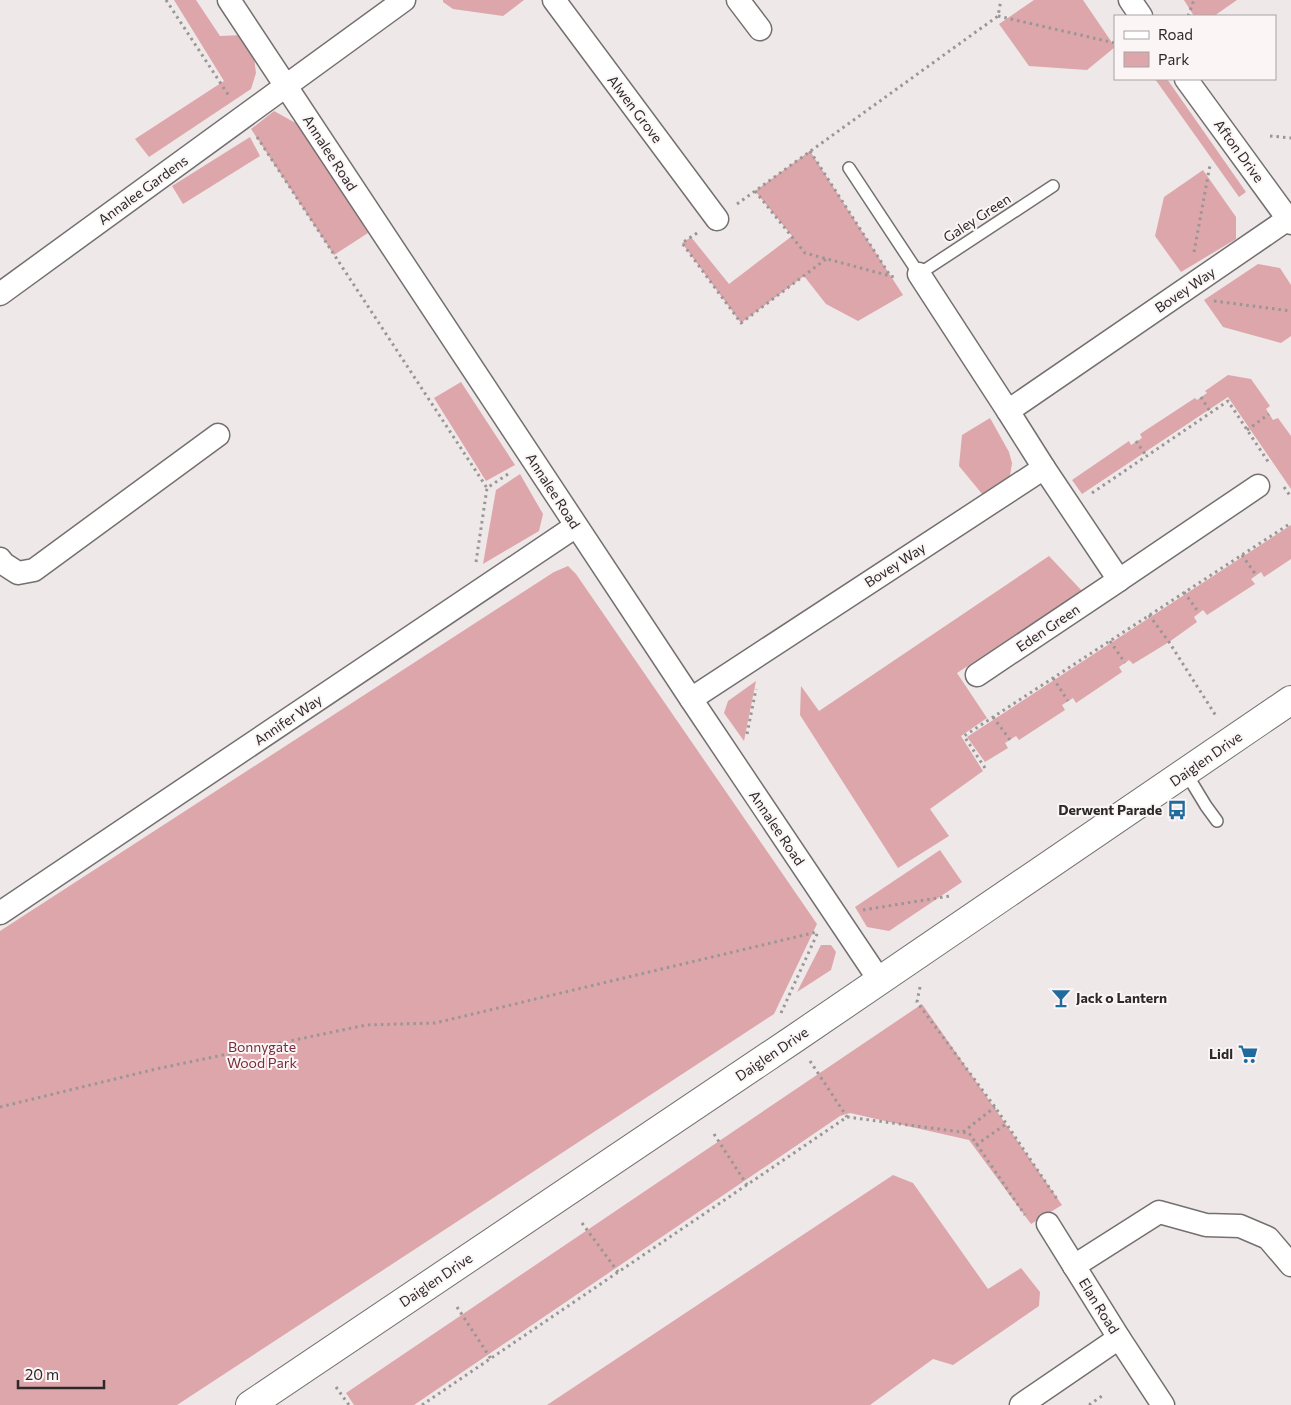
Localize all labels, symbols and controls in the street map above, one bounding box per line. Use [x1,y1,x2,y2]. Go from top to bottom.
legend [1114,15,1276,80]
text: Road [1158,25,1193,43]
text: Park [1158,50,1189,68]
street label: Alwen Grove [604,72,666,146]
street label: Annalee Road [300,112,361,194]
street label: Afton Drive [1211,116,1268,185]
street label: Annalee Gardens [94,151,191,228]
street label: Galey Green [940,190,1014,246]
street label: Bovey Way [1151,263,1218,316]
street label: Annalee Road [523,450,584,532]
street label: Bovey Way [861,539,928,591]
street label: Eden Green [1013,600,1083,655]
street label: Annifer Way [251,691,325,748]
street label: Daiglen Drive [1166,727,1245,790]
street label: Annalee Road [746,787,809,868]
bus stop icon: Derwent Parade [1166,799,1188,821]
place label: Derwent Parade [1058,801,1162,818]
bar icon: Jack o Lantern [1050,987,1072,1009]
place label: Jack o Lantern [1076,989,1167,1006]
street label: Daiglen Drive [732,1023,811,1084]
park label: Bonnygate Wood Park [227,1038,297,1071]
supermarket icon: Lidl [1237,1043,1259,1065]
place label: Lidl [1209,1045,1233,1062]
street label: Daiglen Drive [396,1249,475,1310]
street label: Elan Road [1076,1275,1123,1337]
scale bar [18,1358,104,1390]
text: 20 m [25,1365,59,1383]

